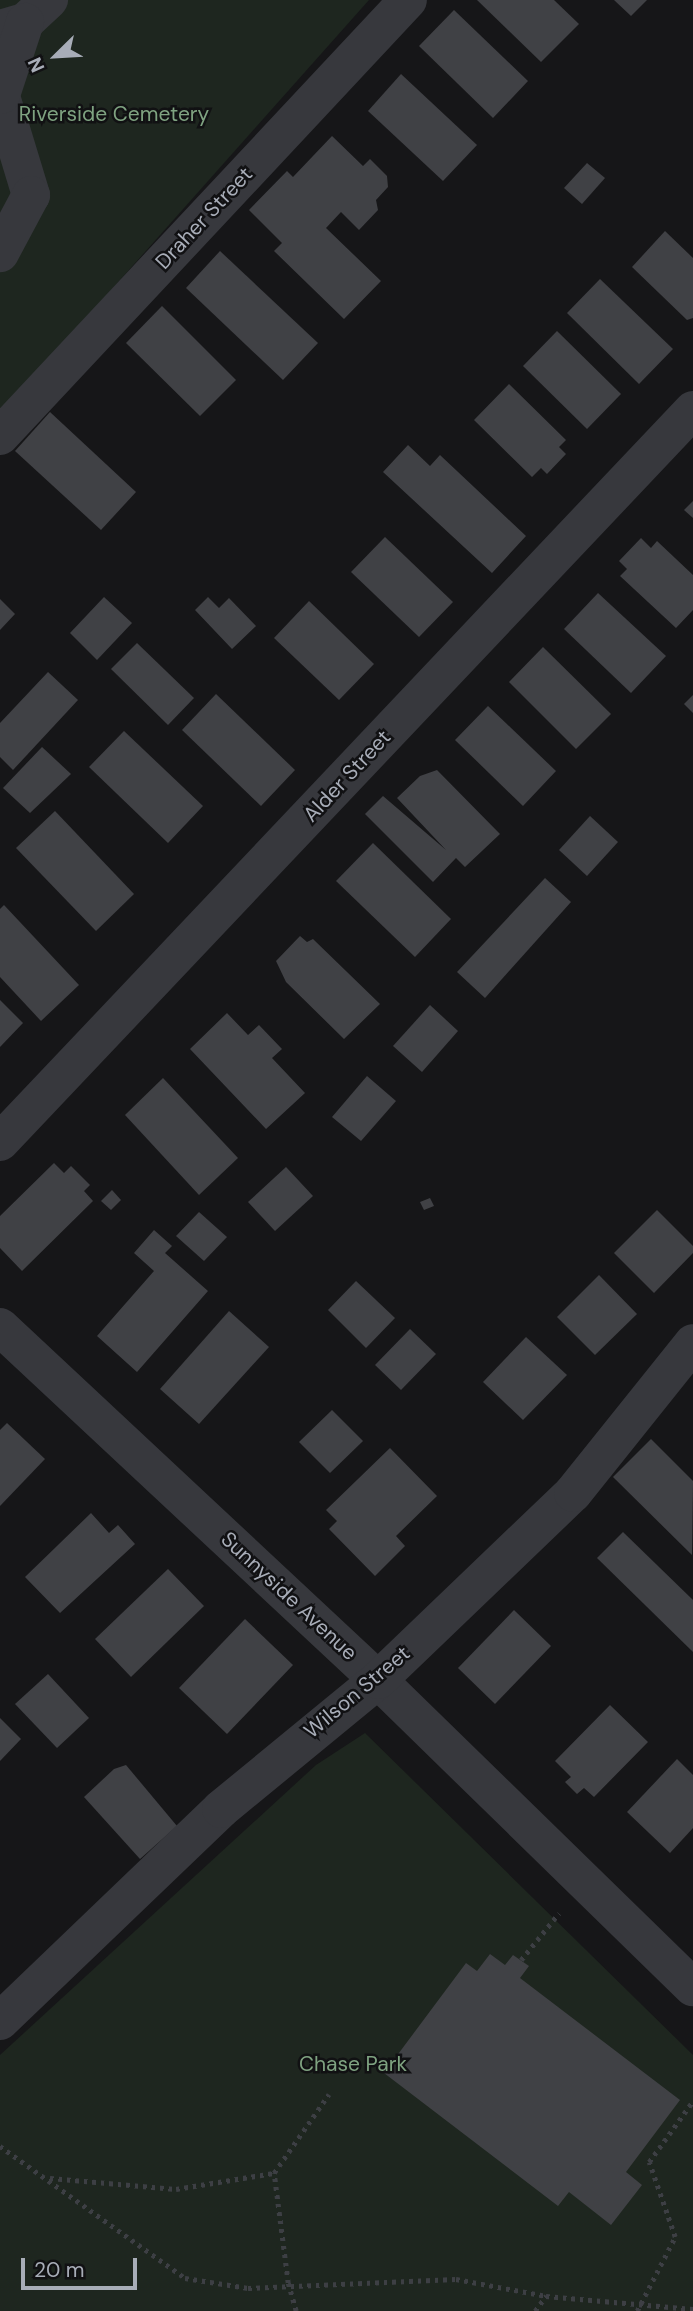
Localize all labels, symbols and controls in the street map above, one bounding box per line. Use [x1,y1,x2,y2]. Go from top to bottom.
north arrow [21,21,91,91]
text: N [22,53,51,76]
park label: Riverside Cemetery [19,101,209,127]
street label: Draher Street [150,162,258,274]
street label: Alder Street [298,725,396,827]
street label: Sunnyside Avenue [216,1527,362,1665]
street label: Wilson Street [299,1641,415,1743]
park label: Chase Park [299,2051,407,2077]
scale bar [24,2244,140,2288]
text: 20 m [34,2256,85,2284]

